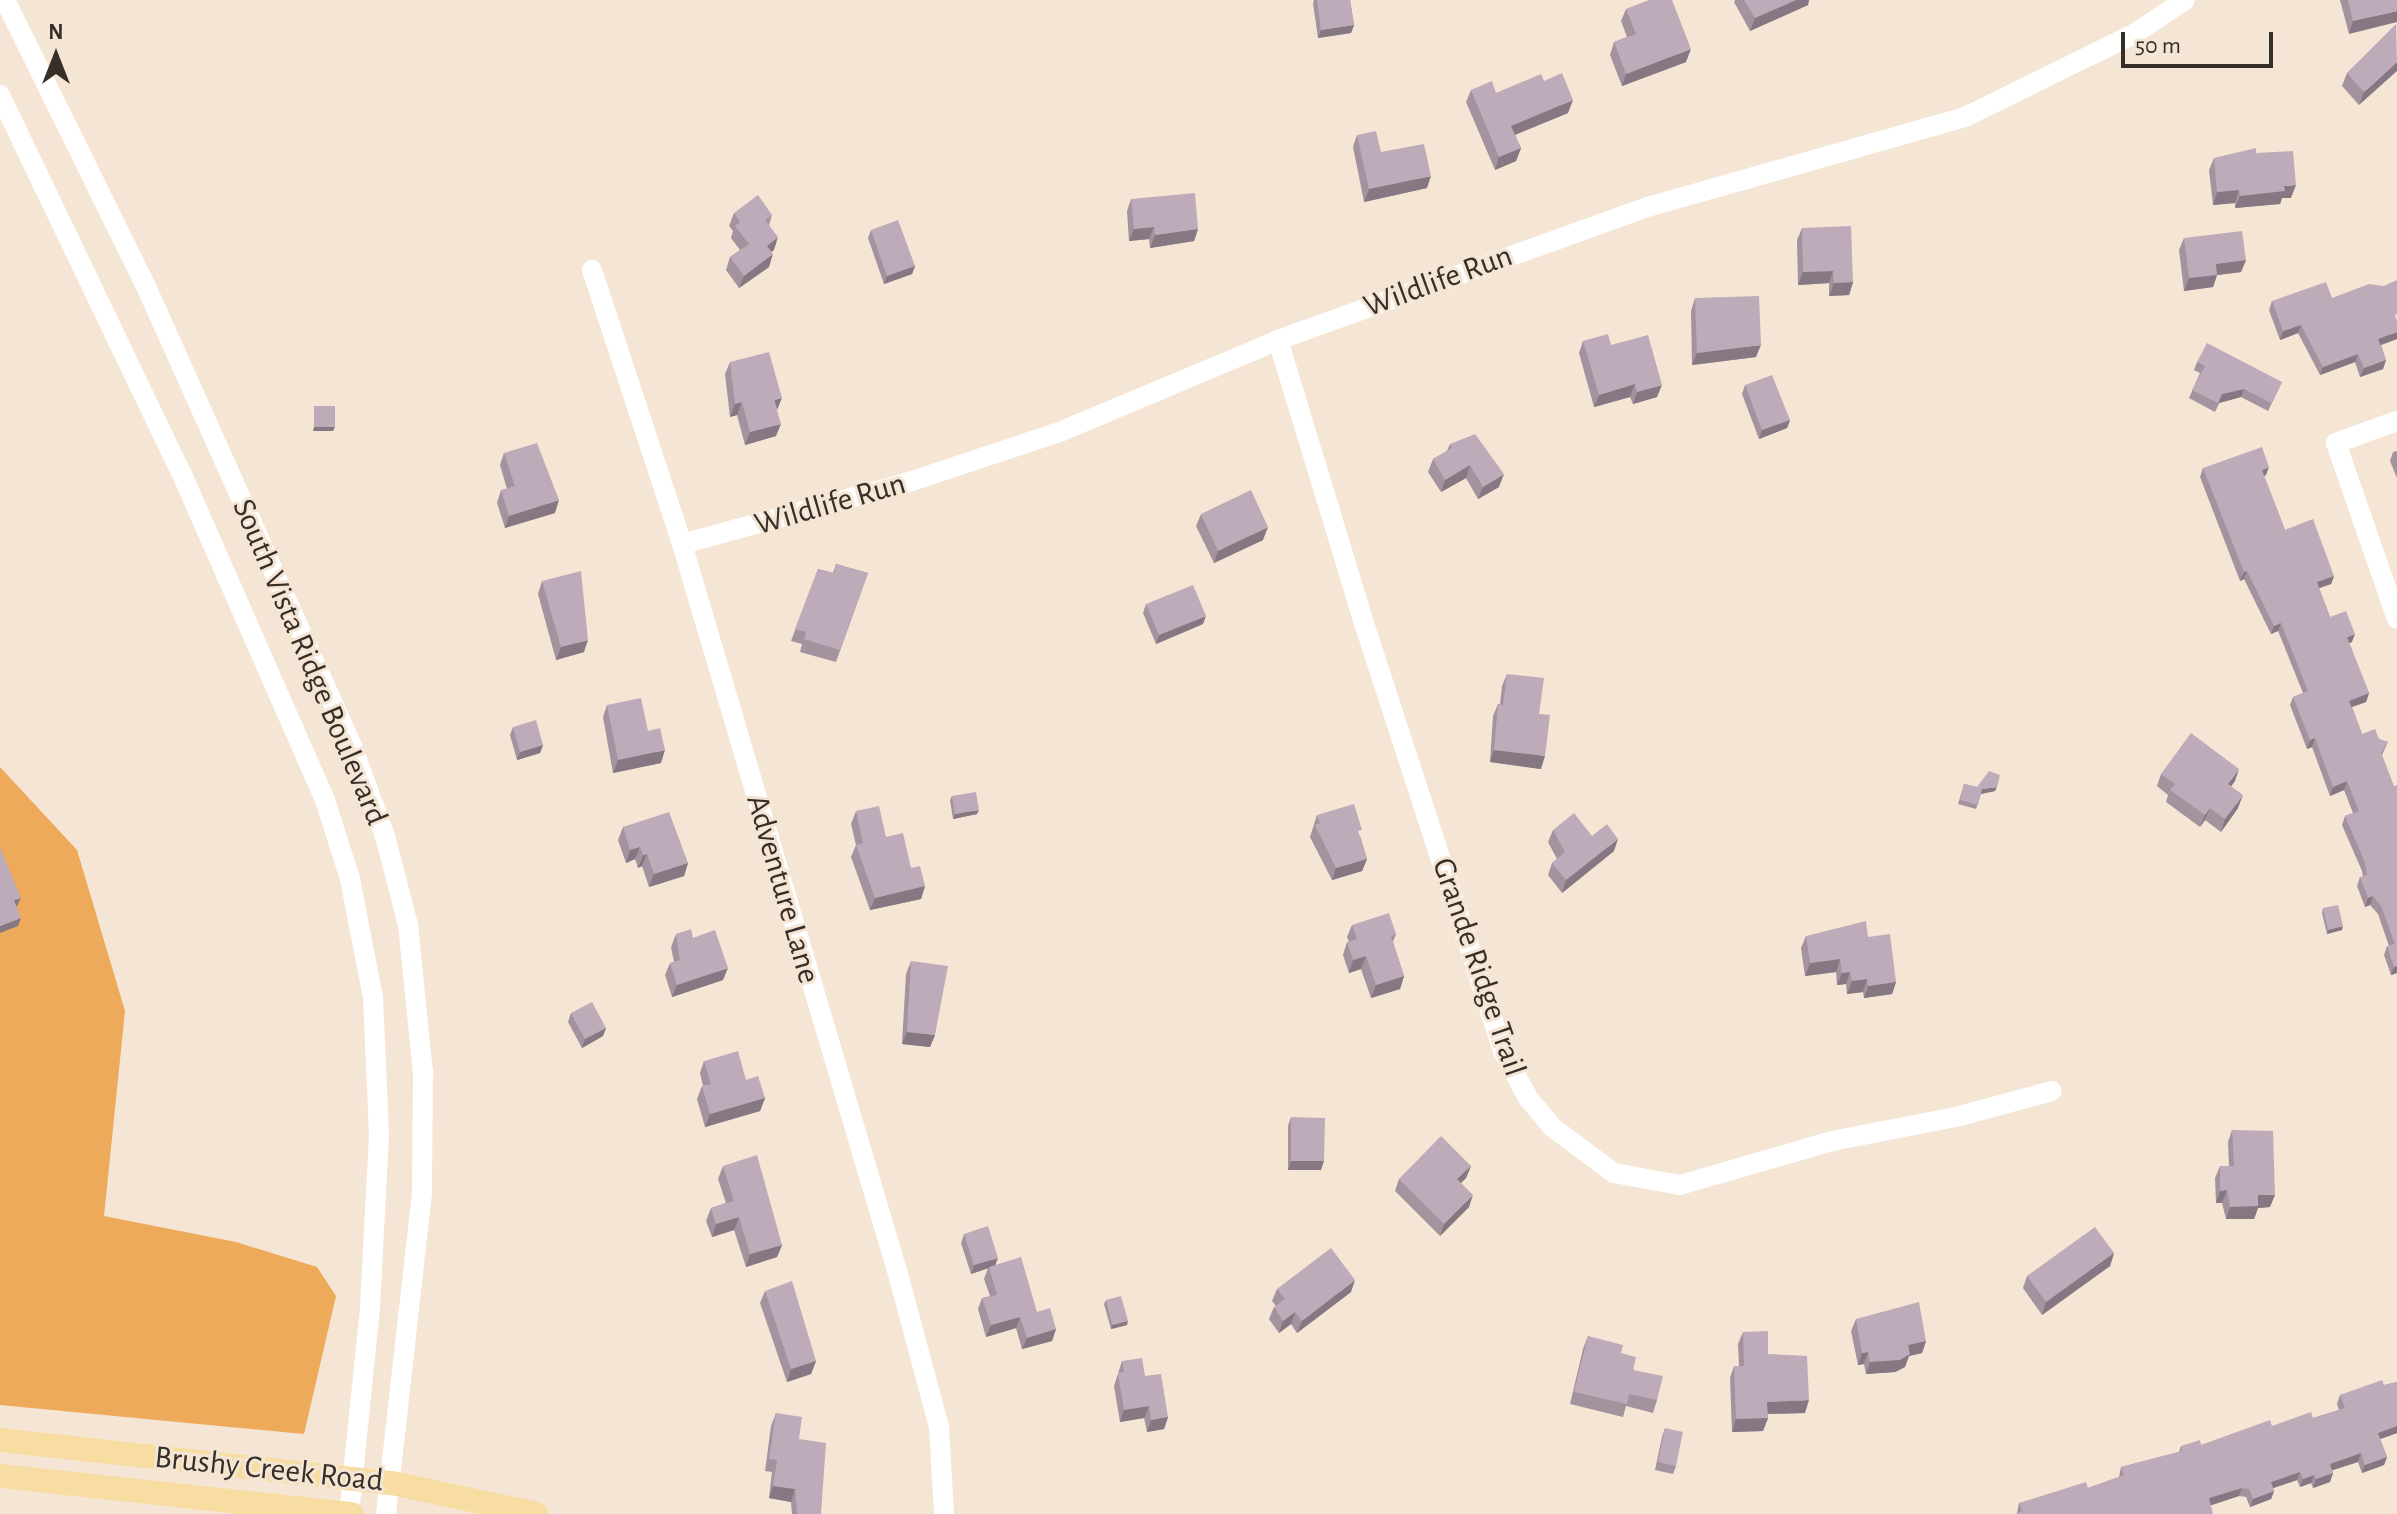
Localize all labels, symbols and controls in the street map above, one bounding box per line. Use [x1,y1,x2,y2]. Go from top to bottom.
north arrow [16,16,96,96]
scale bar [2125,16,2277,66]
text: N [48,21,64,43]
text: 50 m [2135,34,2181,58]
street label: Wildlife Run [1358,236,1518,326]
street label: Wildlife Run [750,464,910,544]
street label: South Vista Ridge Boulevard [224,493,396,831]
street label: Adventure Lane [738,790,828,988]
street label: Grande Ridge Trail [1424,853,1534,1081]
street label: Brushy Creek Road [153,1438,385,1500]

